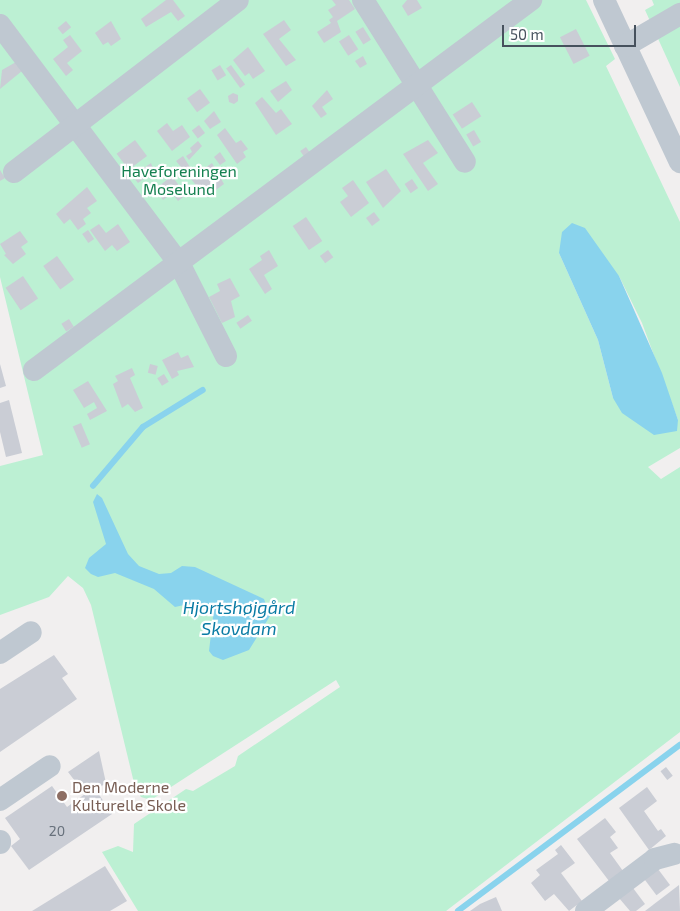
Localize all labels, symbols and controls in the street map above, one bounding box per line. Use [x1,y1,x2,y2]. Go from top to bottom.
scale bar [505,15,639,47]
text: 50 m [510,25,544,43]
park label: Haveforeningen Moselund [121,161,237,199]
water label: Hjortshøjgård Skovdam [183,597,295,640]
place label: Den Moderne Kulturelle Skole [72,777,186,815]
marker: Den Moderne Kulturelle Skole [56,790,68,802]
house number: 20 [49,823,65,839]

